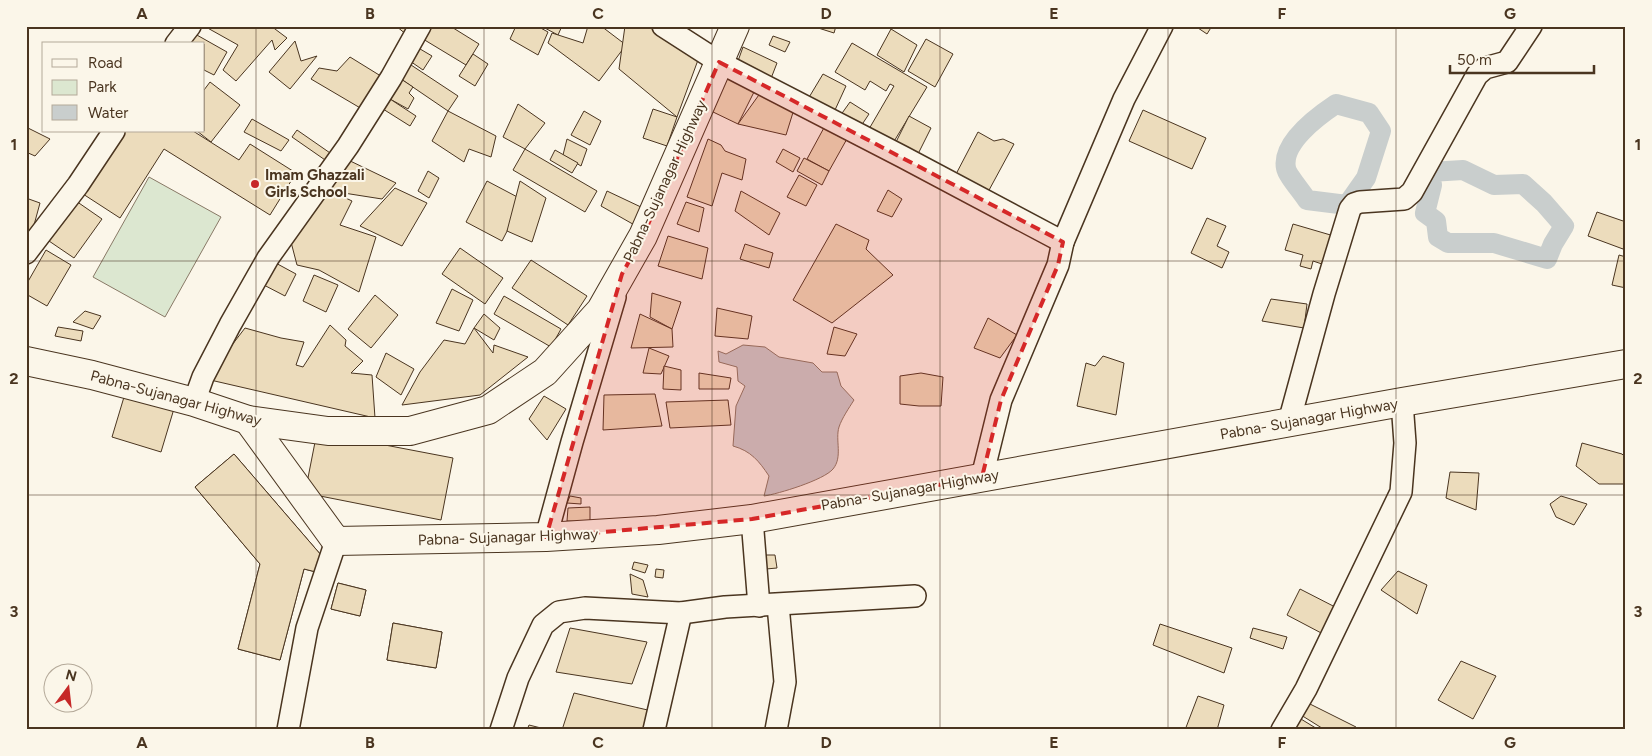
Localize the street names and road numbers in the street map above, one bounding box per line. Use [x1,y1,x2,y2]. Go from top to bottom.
street label: Pabna-Sujanagar Highway [620,97,711,265]
street label: Pabna-Sujanagar Highway [88,366,264,430]
street label: Pabna- Sujanagar Highway [1219,394,1399,444]
street label: Pabna- Sujanagar Highway [820,465,1000,515]
street label: Pabna- Sujanagar Highway [418,525,599,549]

